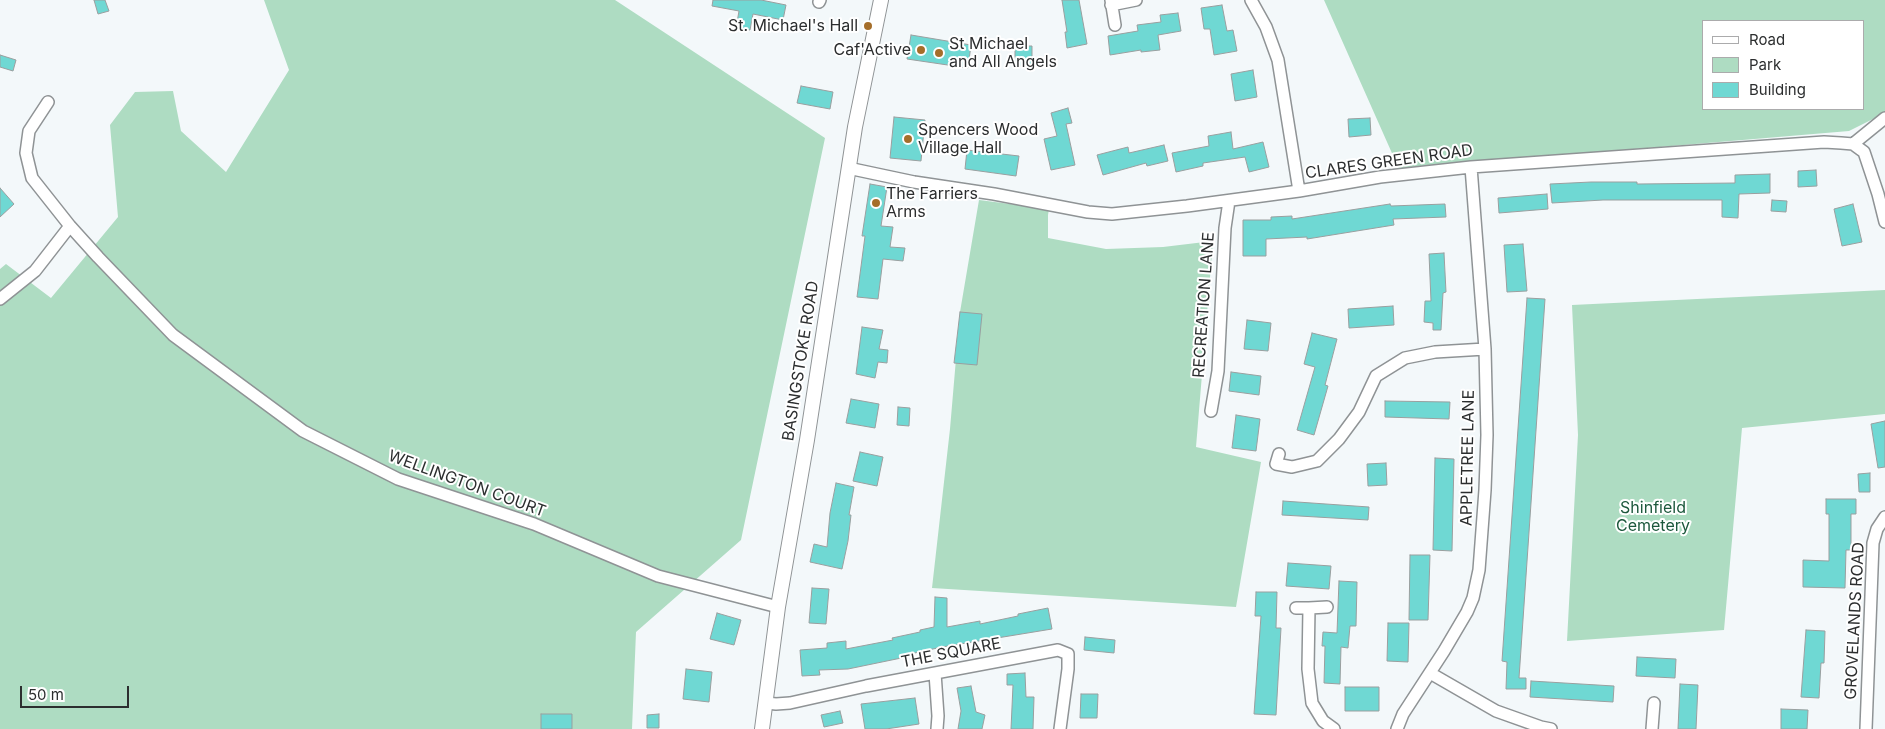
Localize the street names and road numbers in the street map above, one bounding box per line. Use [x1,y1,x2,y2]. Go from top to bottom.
street label: CLARES GREEN ROAD [1304,141,1474,183]
street label: RECREATION LANE [1189,231,1219,379]
street label: BASINGSTOKE ROAD [779,280,823,442]
street label: APPLETREE LANE [1457,390,1479,526]
street label: WELLINGTON COURT [386,447,548,521]
street label: GROVELANDS ROAD [1841,542,1869,700]
street label: THE SQUARE [899,634,1003,672]

